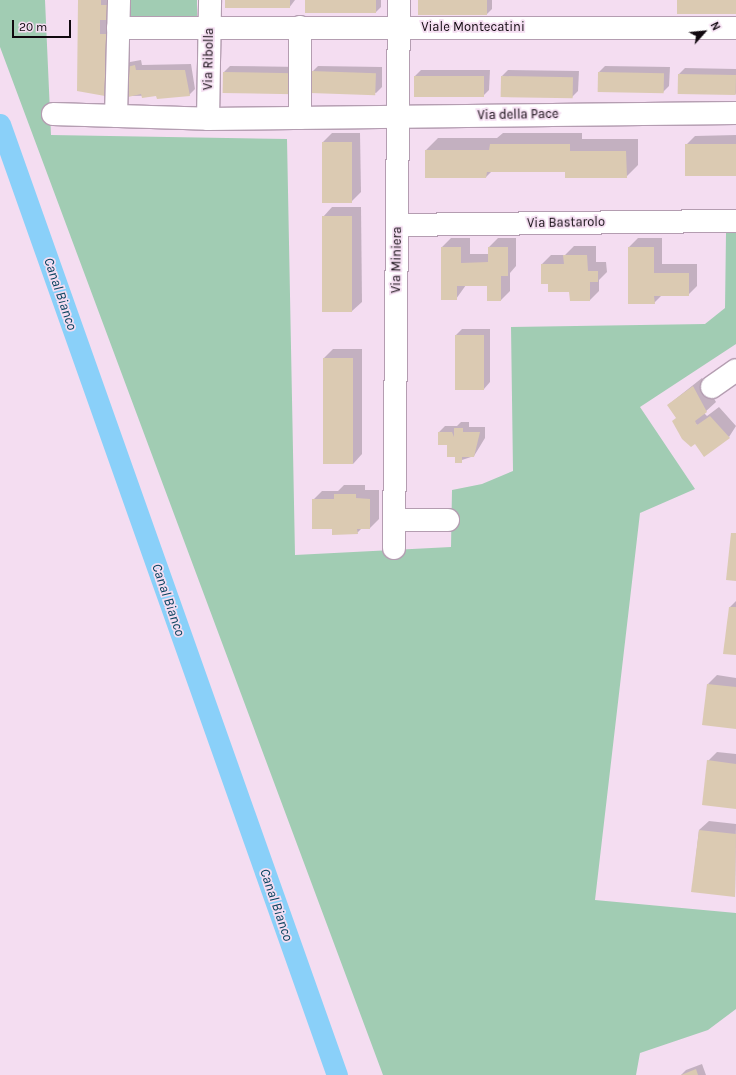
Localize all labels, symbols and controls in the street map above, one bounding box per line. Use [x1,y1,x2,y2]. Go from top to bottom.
scale bar [14,12,73,38]
north arrow [684,12,724,52]
street label: Viale Montecatini [421,19,525,35]
text: 20 m [19,20,47,34]
text: N [708,20,723,33]
street label: Via Ribolla [201,28,217,90]
street label: Via della Pace [477,106,559,124]
street label: Via Bastarolo [527,215,605,231]
street label: Via Miniera [389,227,405,293]
water label: Canal Bianco [40,256,80,332]
water label: Canal Bianco [148,562,188,638]
water label: Canal Bianco [256,867,296,943]

